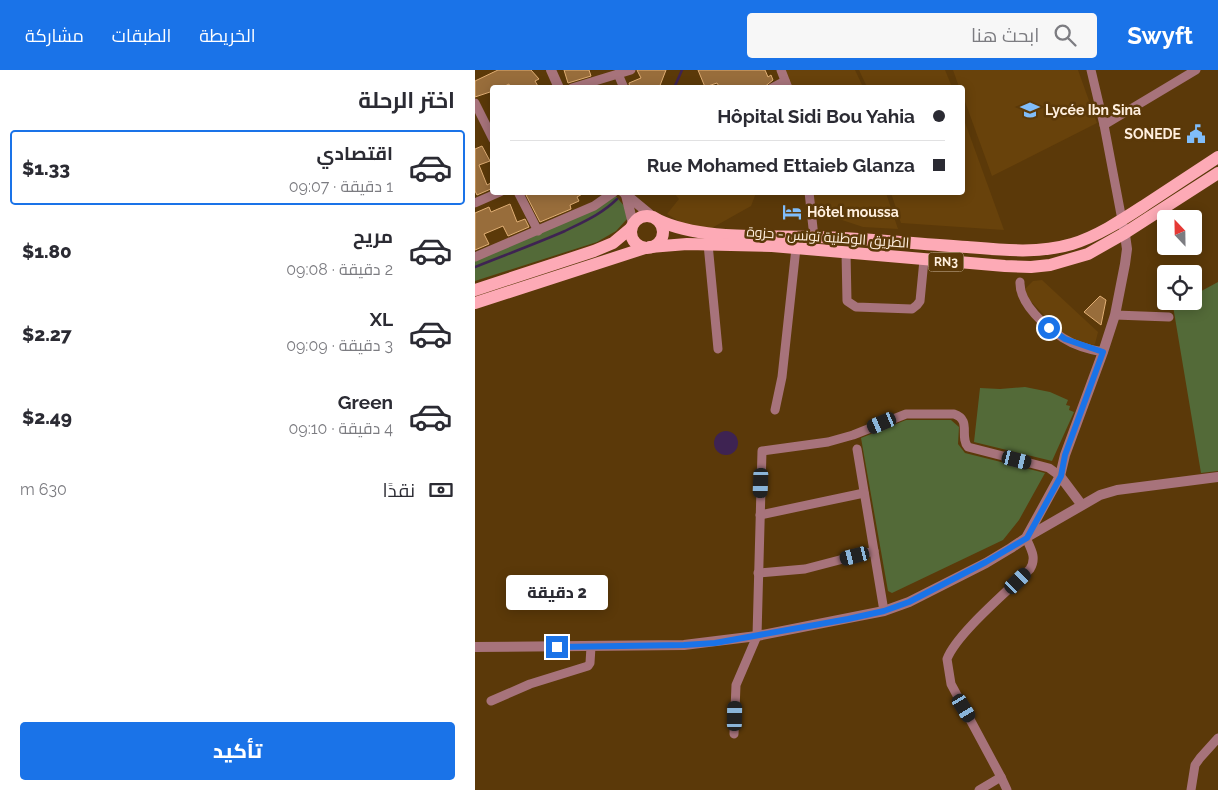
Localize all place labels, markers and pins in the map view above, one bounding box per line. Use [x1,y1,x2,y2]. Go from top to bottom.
school or university icon: Lycée Ibn Sina [1019,99,1041,121]
place label: Lycée Ibn Sina [1045,102,1141,118]
public building icon: SONEDE [1185,123,1207,145]
place label: SONEDE [1124,126,1181,142]
hotel icon: Hôtel moussa [781,201,803,223]
place label: Hôtel moussa [807,204,899,220]

